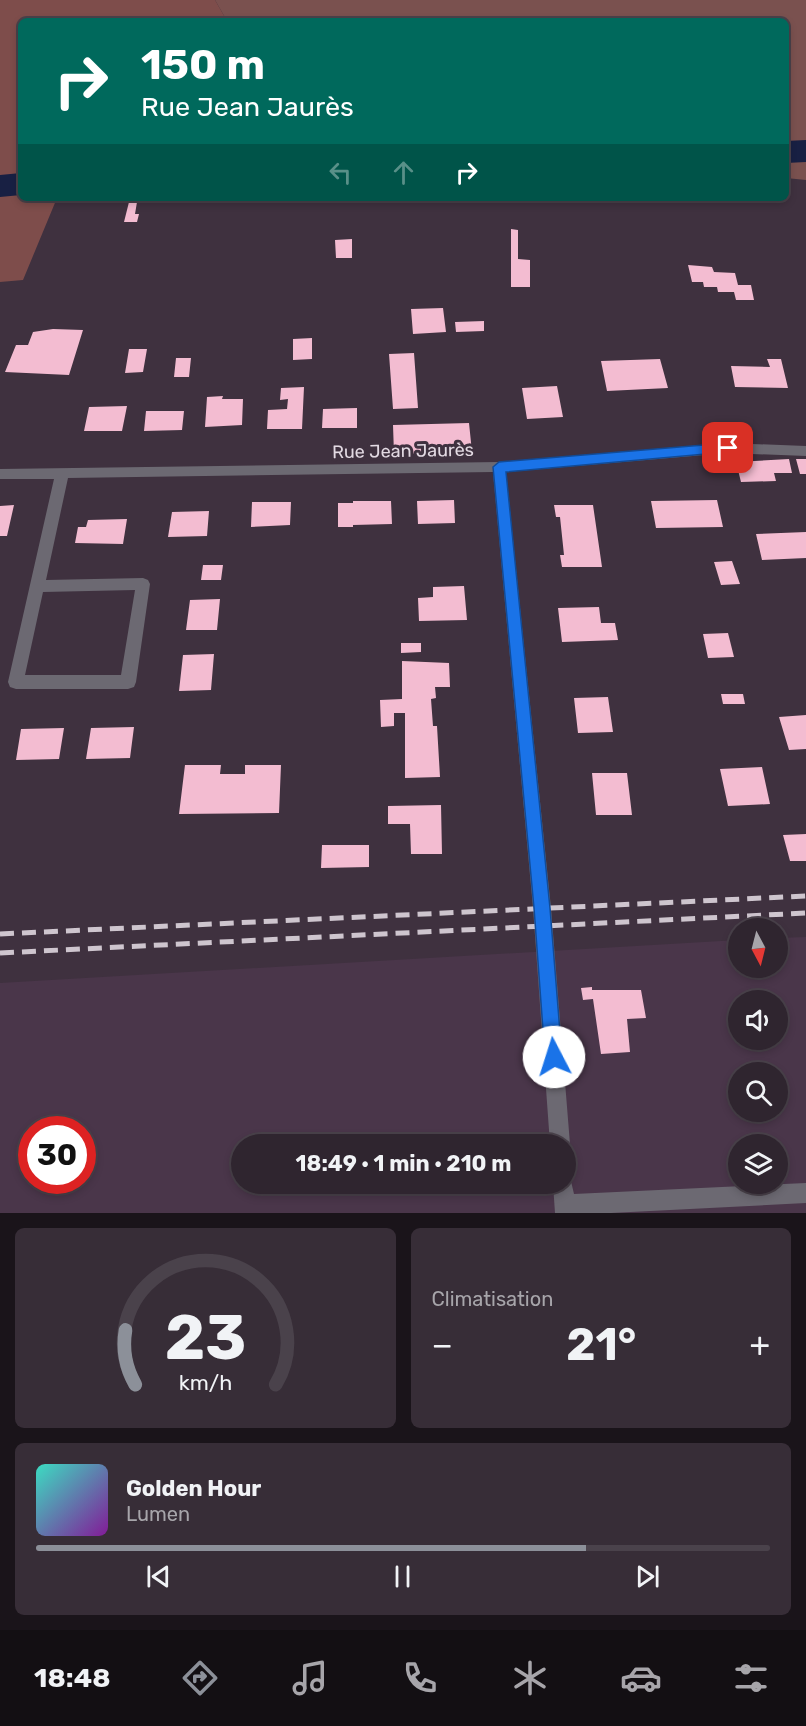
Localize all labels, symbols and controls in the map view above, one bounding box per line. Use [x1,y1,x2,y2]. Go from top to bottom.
text: 150 m [141,40,265,90]
icon: right [42,42,120,120]
text: Rue Jean Jaurès [141,91,354,123]
icon: left [324,156,357,189]
icon: ahead [387,156,420,189]
icon: right [450,156,483,189]
pin [702,422,753,473]
icon: arrive [711,431,744,464]
street label: Rue Jean Jaurès [332,439,474,463]
north arrow [728,918,788,978]
map controls [728,918,788,1194]
button: sound [728,990,788,1050]
position arrow [522,1025,586,1089]
button: search [728,1062,788,1122]
speed limit sign: 30 [18,1116,96,1194]
button: layers [728,1134,788,1194]
text: 18:49 · 1 min · 210 m [296,1150,511,1177]
text: Climatisation [432,1287,553,1311]
text: 23 [164,1301,246,1375]
text: 21° [566,1318,636,1371]
text: − [432,1325,453,1364]
text: + [749,1325,770,1364]
text: km/h [178,1370,232,1395]
text: Golden Hour [126,1475,261,1502]
text: Lumen [126,1502,190,1526]
icon: previous [142,1560,175,1593]
icon: pause [386,1560,419,1593]
icon: next [631,1560,664,1593]
icon: directions [179,1657,221,1699]
icon: music [289,1657,331,1699]
icon: phone [399,1657,441,1699]
icon: climate [509,1657,551,1699]
icon: car [620,1657,662,1699]
icon: filters [730,1657,772,1699]
text: 18:48 [34,1662,110,1694]

